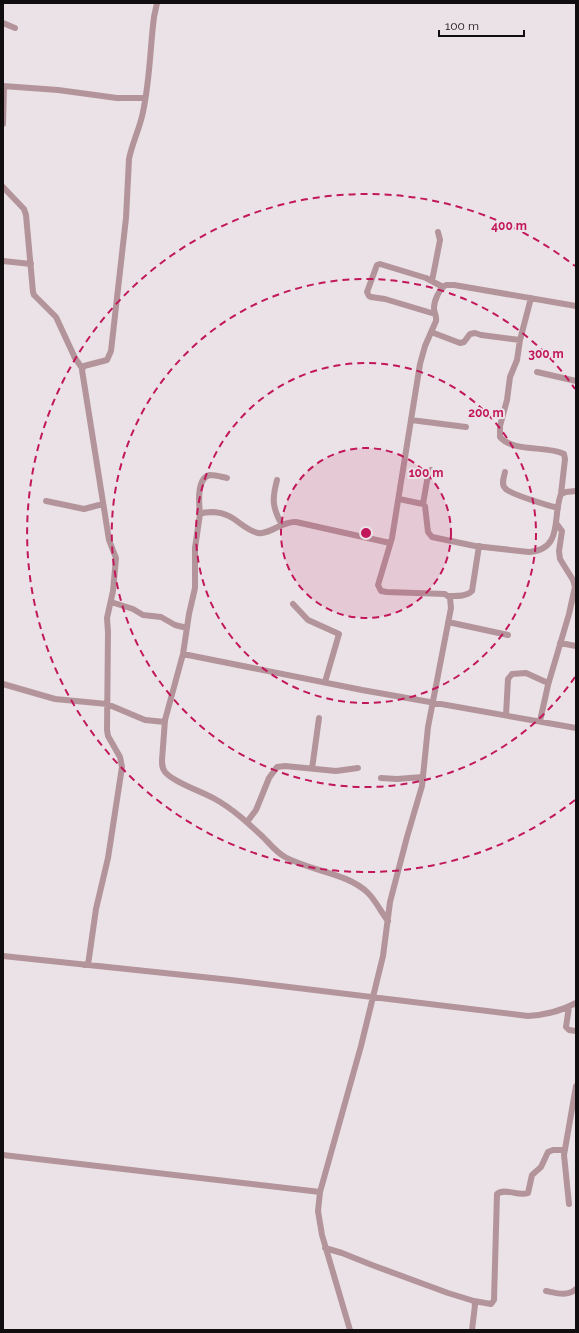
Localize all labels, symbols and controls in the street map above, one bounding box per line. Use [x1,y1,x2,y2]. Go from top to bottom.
scale bar [439,12,524,38]
text: 100 m [445,19,479,33]
text: 400 m [491,219,527,233]
text: 300 m [528,347,564,361]
text: 200 m [468,406,504,420]
text: 100 m [409,466,443,480]
centre of rings [359,526,373,540]

